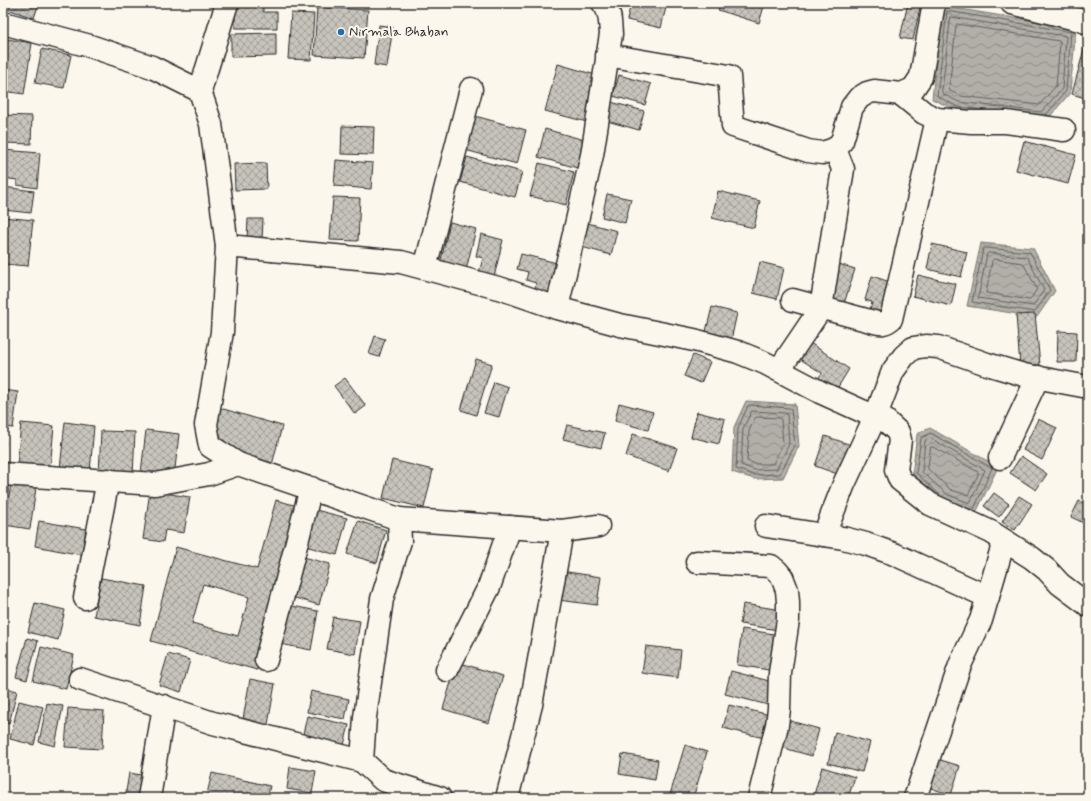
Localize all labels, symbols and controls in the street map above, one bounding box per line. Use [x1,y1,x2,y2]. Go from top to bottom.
place label: Nirmala Bhaban [349,23,449,41]
marker: Nirmala Bhaban [336,27,346,37]

